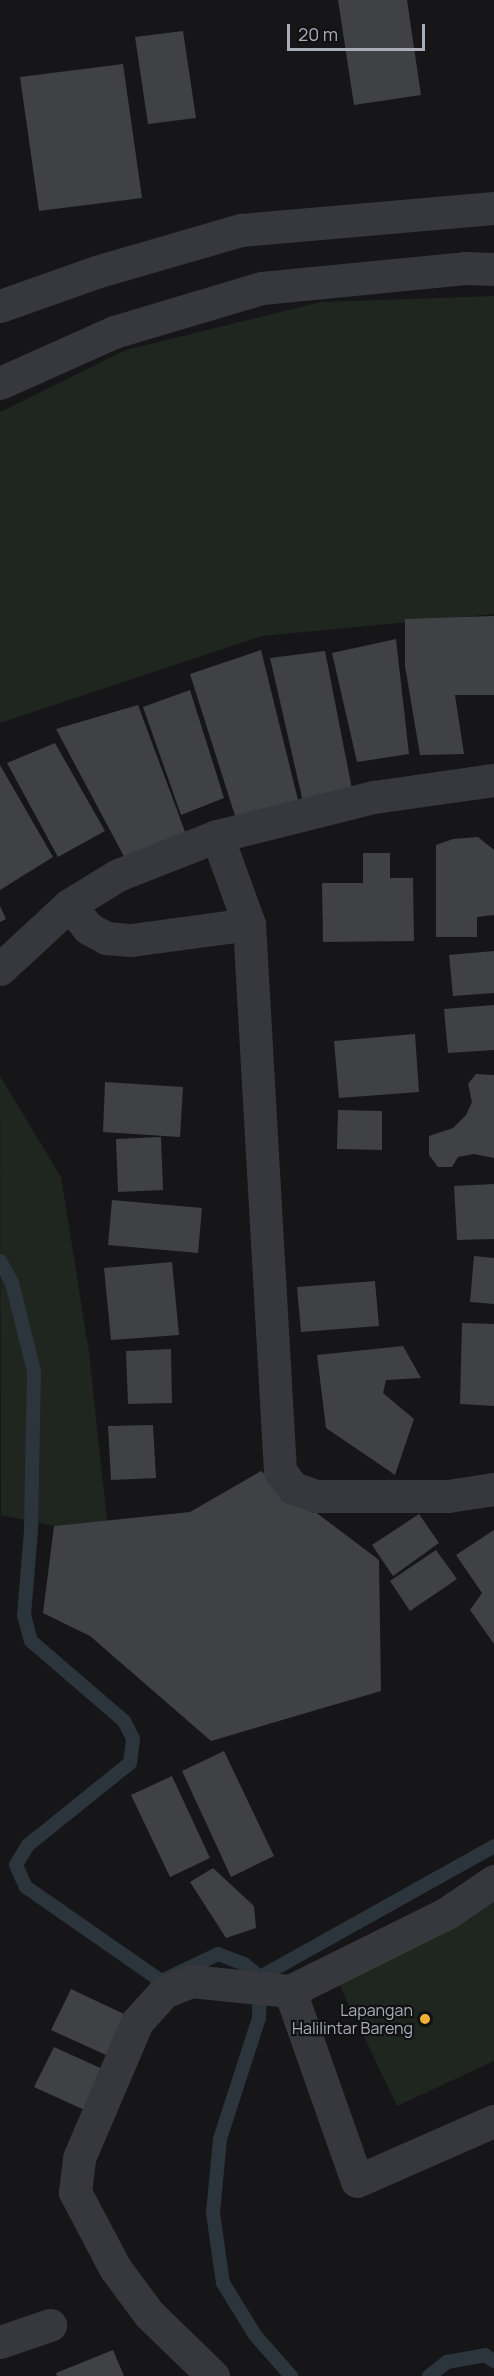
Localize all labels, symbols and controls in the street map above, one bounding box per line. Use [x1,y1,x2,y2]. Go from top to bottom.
scale bar [290,12,428,50]
text: 20 m [298,22,338,46]
place label: Lapangan Halilintar Bareng [292,2000,413,2038]
marker: Lapangan Halilintar Bareng [418,2012,432,2026]

